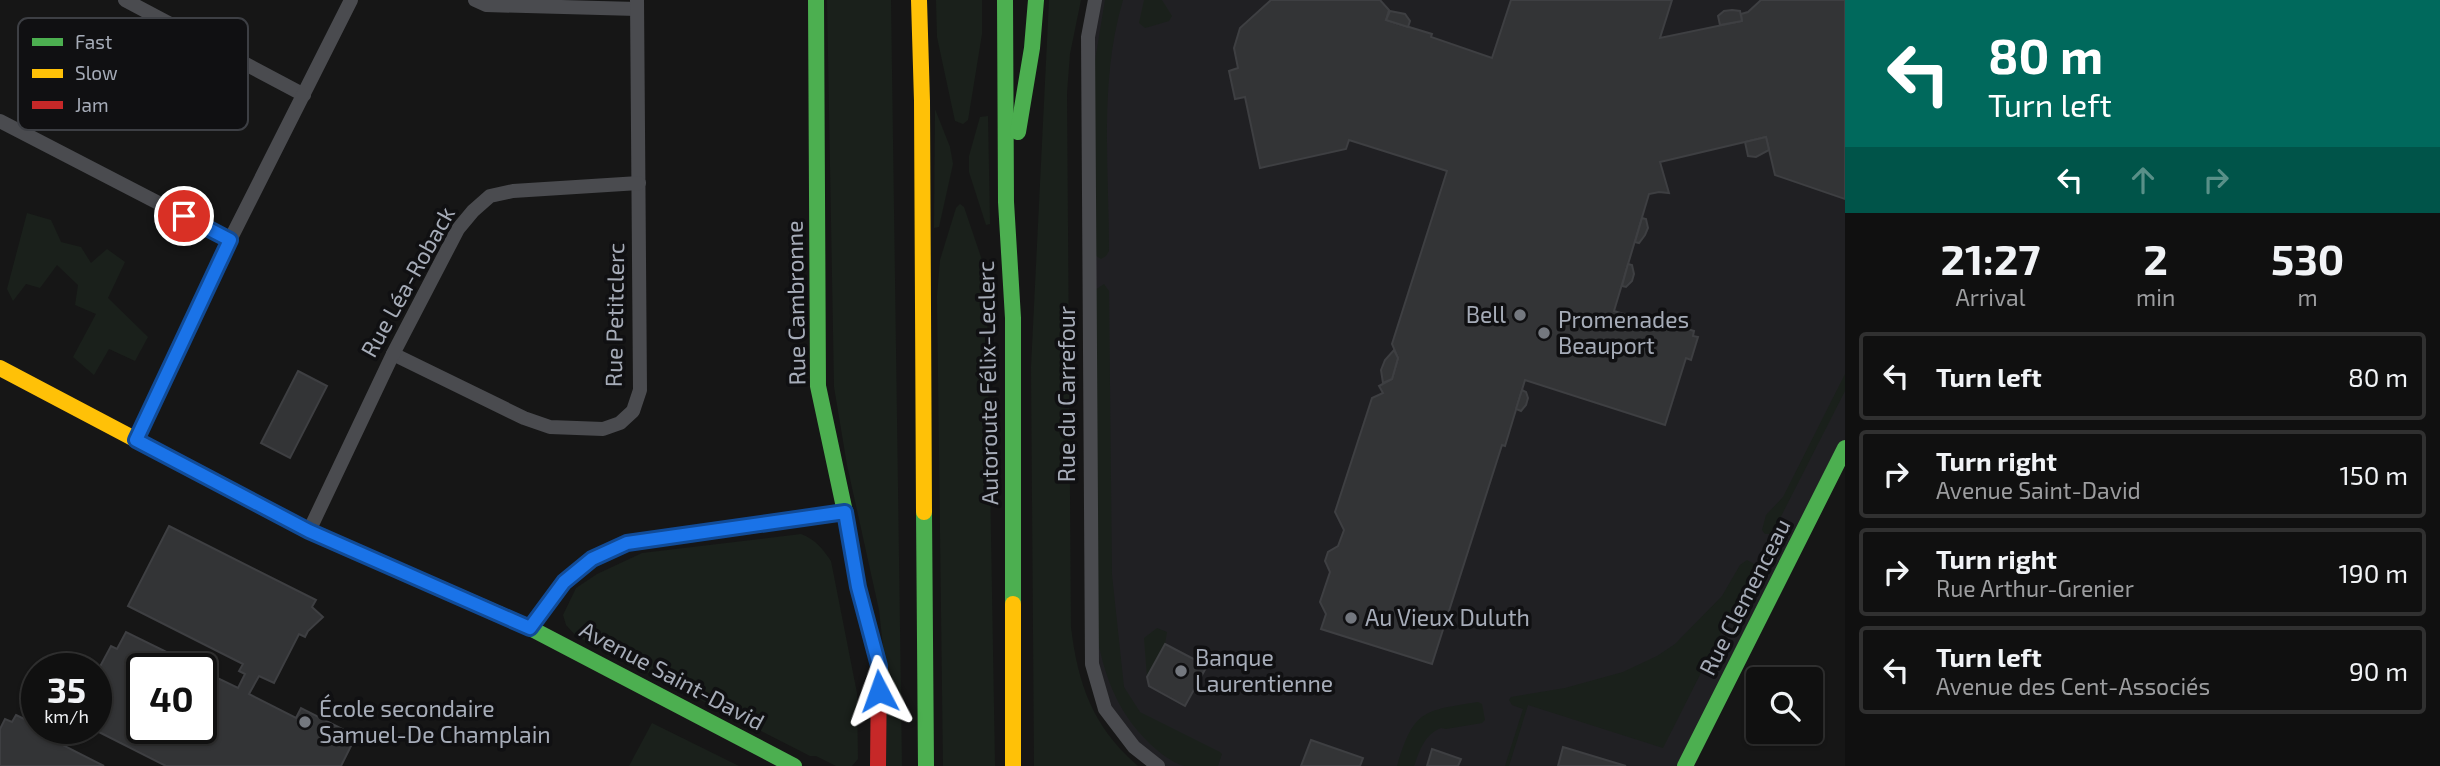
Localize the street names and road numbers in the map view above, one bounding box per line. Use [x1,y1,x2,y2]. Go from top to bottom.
street label: Rue Léa-Roback [354,201,460,362]
street label: Rue Cambronne [780,220,810,386]
street label: Rue Petitclerc [599,243,629,387]
street label: Autoroute Félix-Leclerc [971,261,1003,505]
street label: Rue du Carrefour [1052,306,1080,482]
street label: Rue Clemenceau [1693,514,1796,680]
street label: Avenue Saint-David [575,615,769,736]

